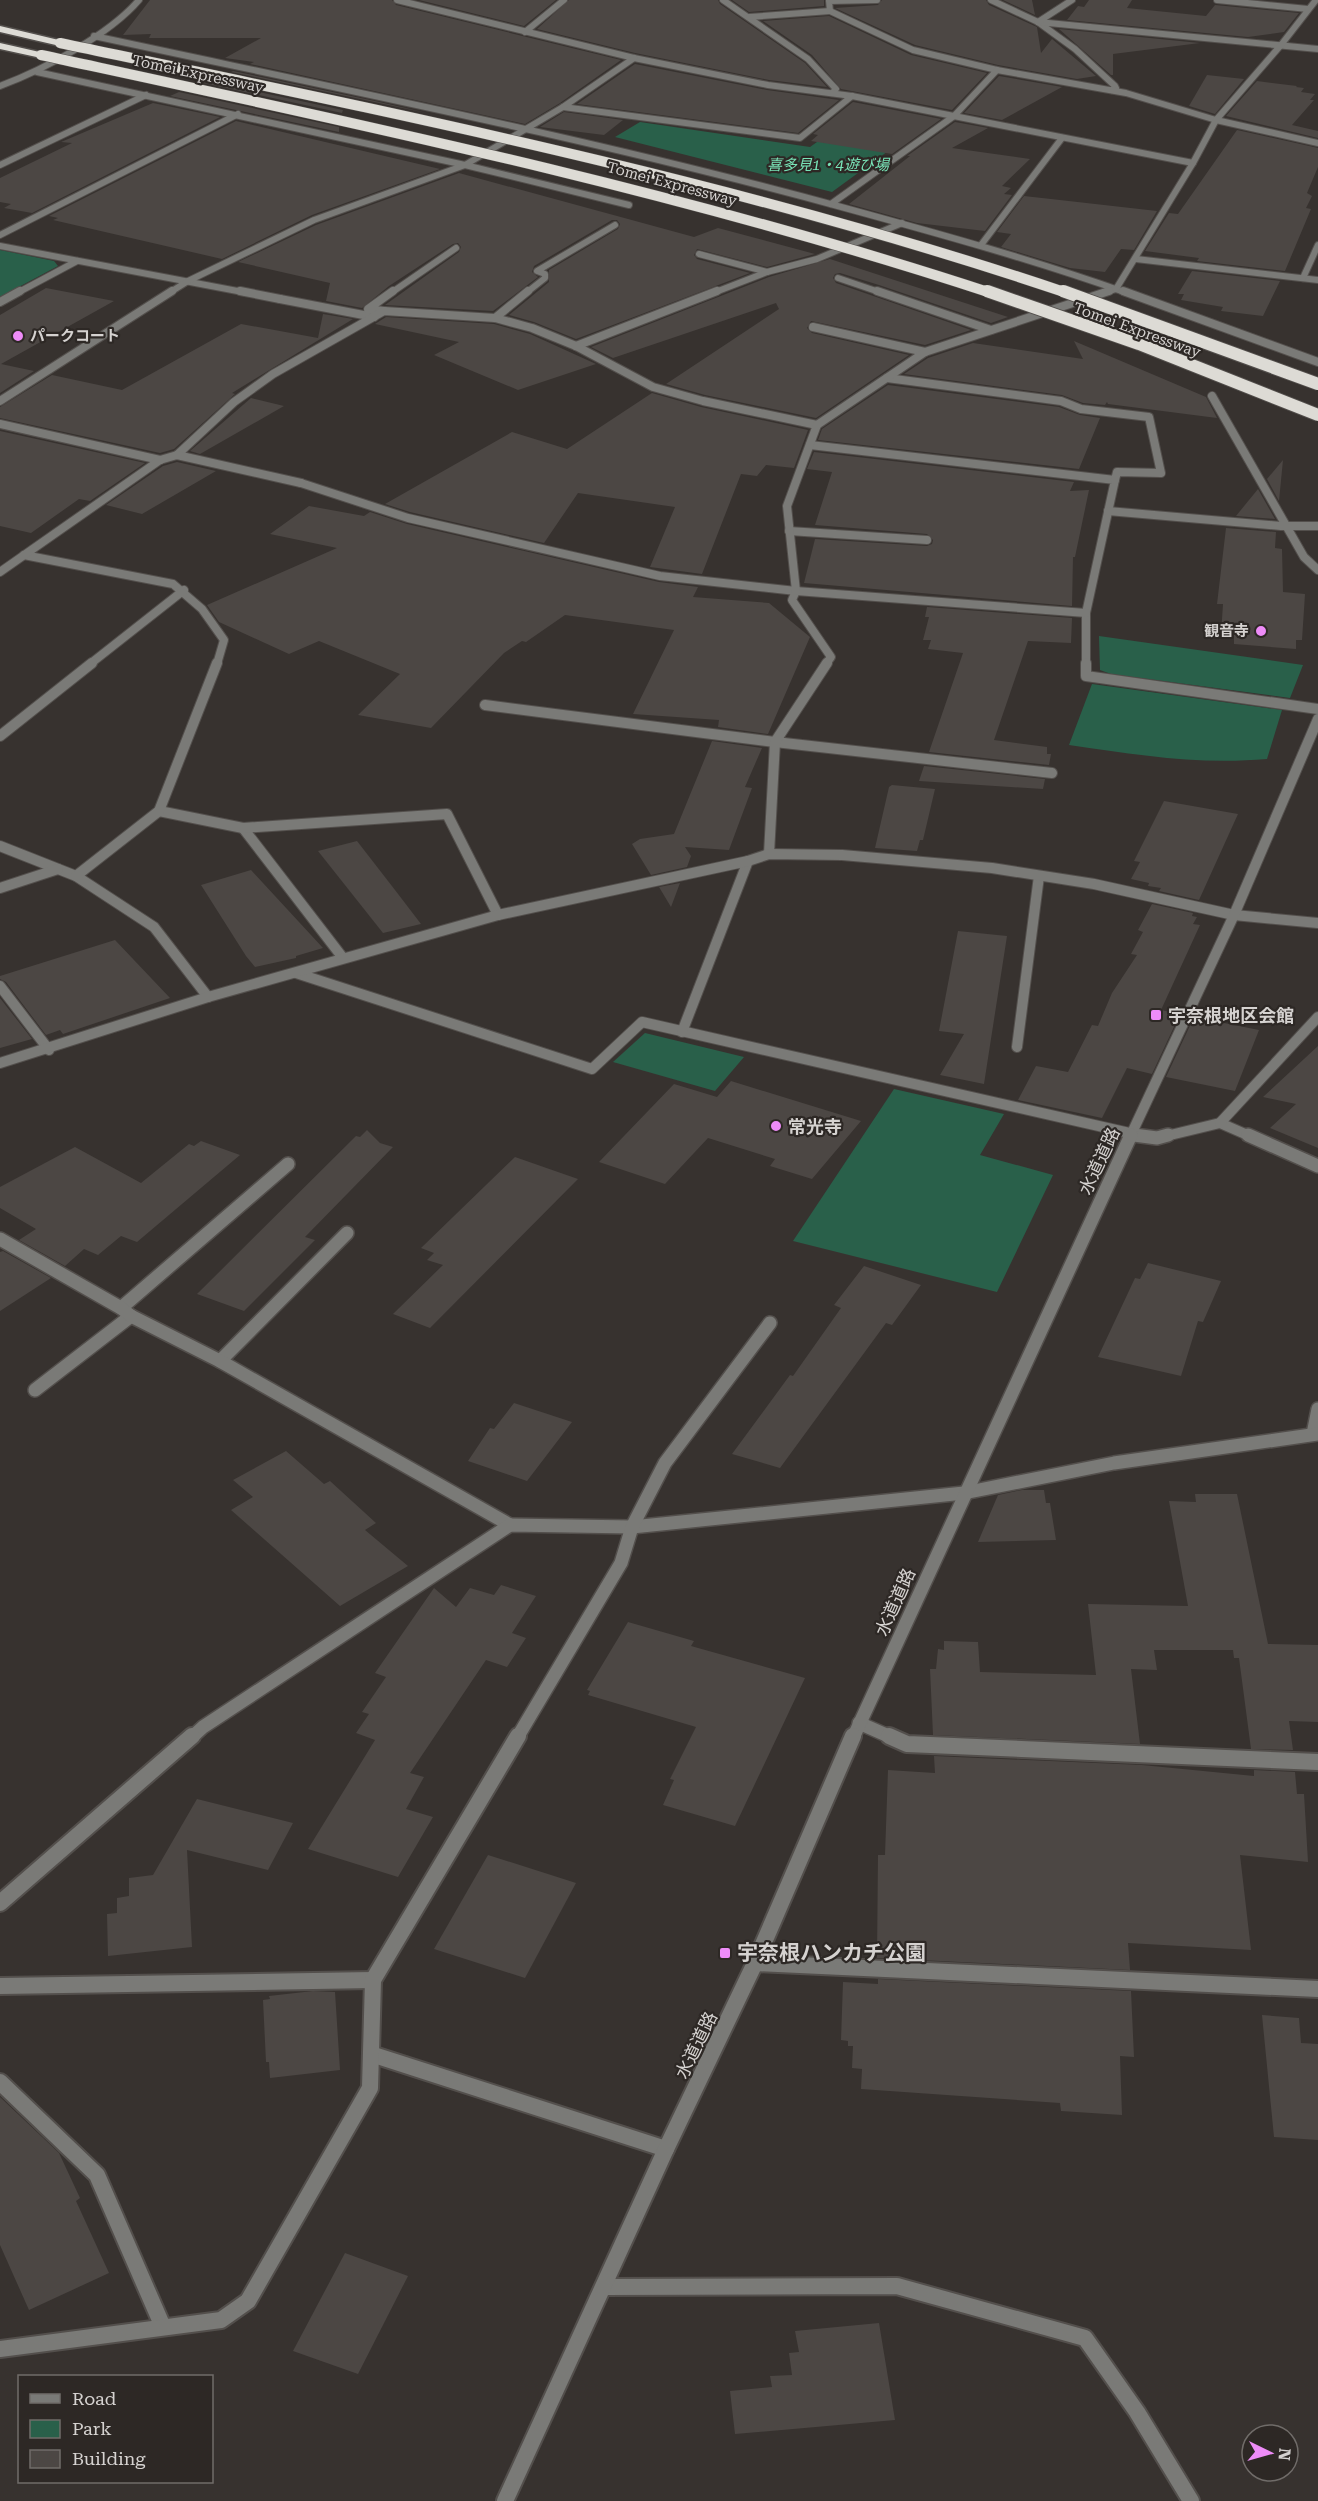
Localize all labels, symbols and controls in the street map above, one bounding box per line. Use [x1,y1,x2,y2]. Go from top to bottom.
street label: Tomei Expressway [131,51,266,97]
park label: 喜多見1・4遊び場 [767,156,891,174]
street label: Tomei Expressway [605,158,739,210]
street label: Tomei Expressway [1071,299,1203,361]
place label: パークコート [30,327,120,345]
marker: パークコート [11,329,25,343]
place label: 観音寺 [1204,622,1249,640]
marker: 観音寺 [1254,624,1268,638]
place label: 宇奈根地区会館 [1168,1005,1294,1026]
marker: 宇奈根地区会館 [1149,1008,1163,1022]
place label: 常光寺 [788,1116,842,1137]
marker: 常光寺 [769,1119,783,1133]
street label: 水道道路 [1074,1124,1124,1198]
street label: 水道道路 [871,1565,919,1639]
place label: 宇奈根ハンカチ公園 [737,1941,926,1965]
marker: 宇奈根ハンカチ公園 [718,1946,732,1960]
street label: 水道道路 [671,2008,721,2082]
legend [18,2375,213,2483]
text: Road [72,2388,117,2409]
text: Park [72,2418,112,2439]
north arrow [1240,2423,1300,2483]
text: N [1274,2447,1294,2461]
text: Building [72,2448,146,2469]

